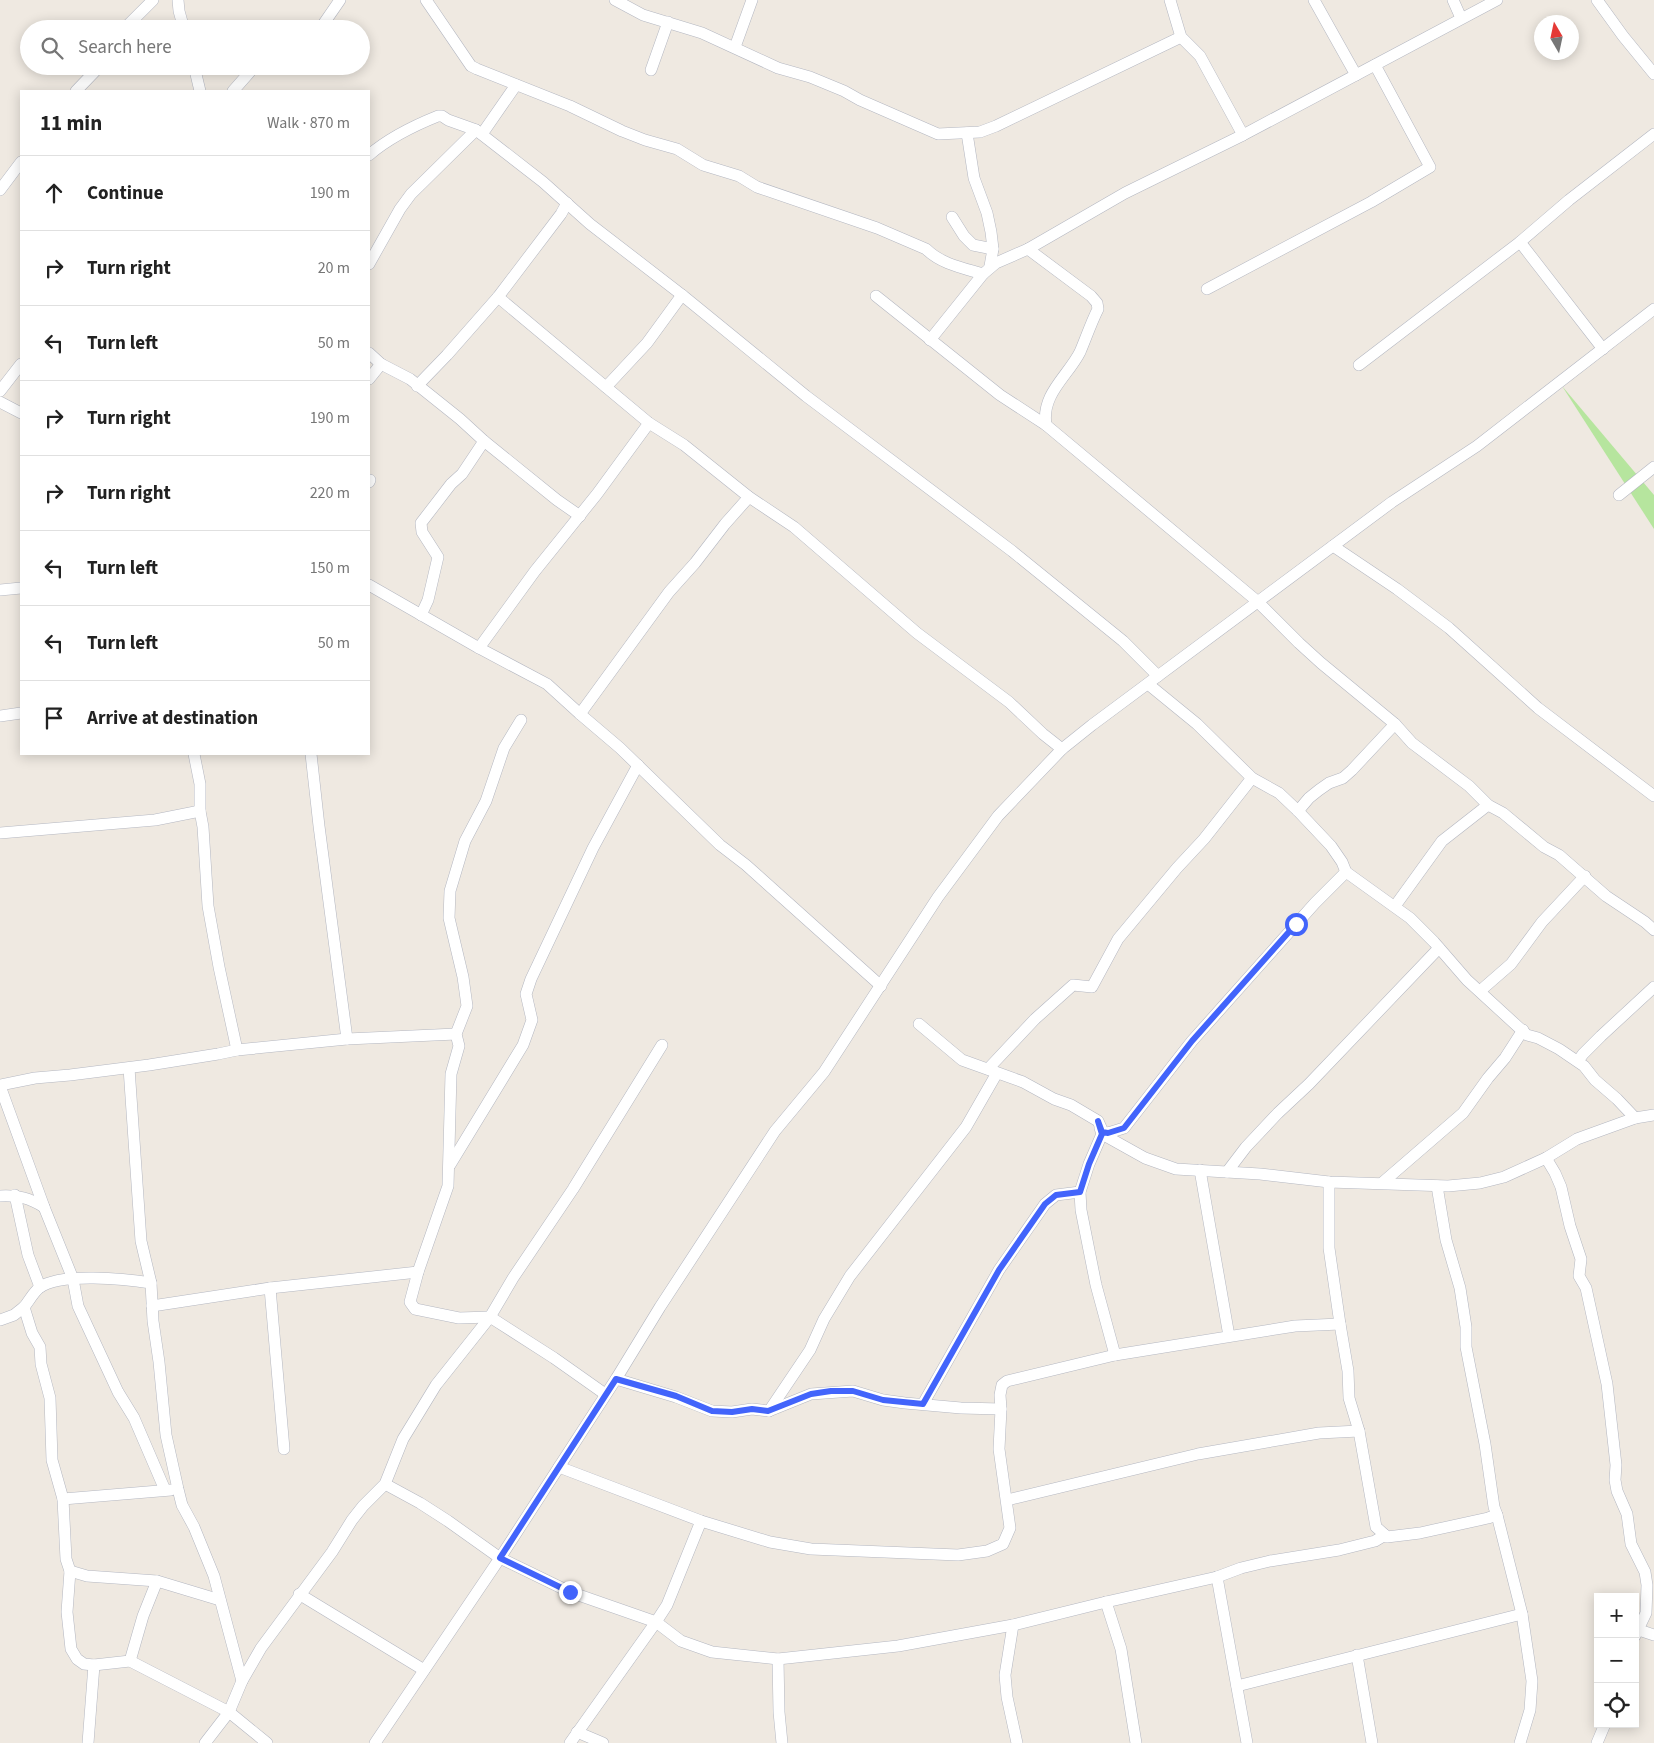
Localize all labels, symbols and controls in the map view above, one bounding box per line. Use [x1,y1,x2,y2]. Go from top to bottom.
north arrow [1534,15,1579,60]
search box [20,20,370,75]
icon: search [38,34,66,62]
text: Search here [78,34,172,61]
text: 11 min [40,108,102,138]
text: Walk · 870 m [267,112,350,134]
icon: ahead [40,179,68,207]
text: Continue [87,180,164,207]
text: 190 m [310,182,350,204]
icon: right [40,254,68,282]
text: Turn right [87,255,171,282]
text: 20 m [318,257,350,279]
icon: left [40,329,68,357]
text: Turn left [87,330,158,357]
text: 50 m [318,332,350,354]
icon: right [40,404,68,432]
text: Turn right [87,405,171,432]
text: 190 m [310,407,350,429]
icon: right [40,479,68,507]
text: Turn right [87,480,171,507]
text: 220 m [310,482,350,504]
icon: left [40,554,68,582]
text: Turn left [87,555,158,582]
text: 150 m [310,557,350,579]
icon: left [40,629,68,657]
text: Turn left [87,630,158,657]
text: 50 m [318,632,350,654]
icon: arrive [40,704,68,732]
text: Arrive at destination [87,705,258,732]
route start [1285,913,1308,936]
route end [559,1581,582,1604]
map controls [1594,1593,1639,1728]
button: + [1594,1593,1639,1638]
button: − [1594,1638,1639,1683]
button: locate [1594,1683,1639,1728]

